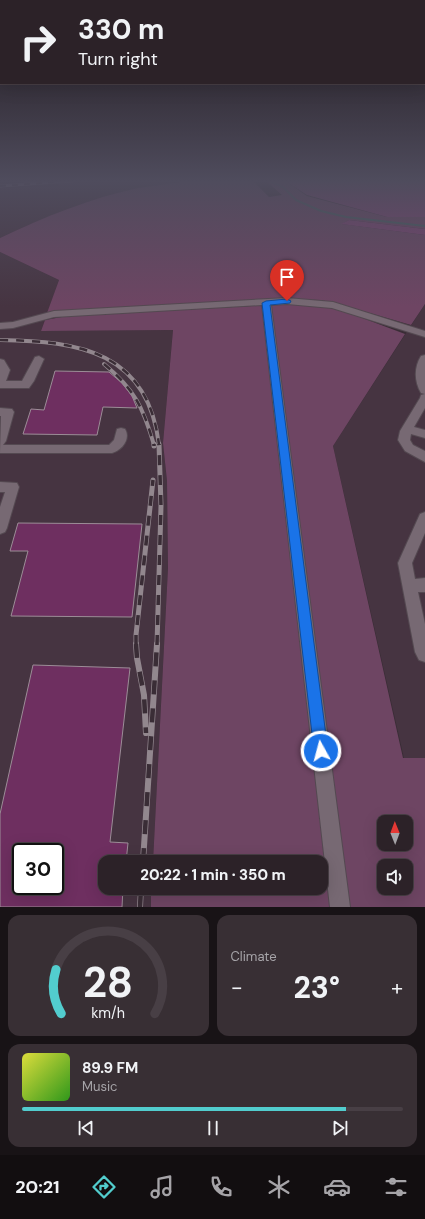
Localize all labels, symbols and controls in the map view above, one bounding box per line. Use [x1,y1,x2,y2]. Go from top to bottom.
text: 330 m [78,11,164,48]
icon: right [12,16,64,68]
text: Turn right [78,47,158,71]
pin [270,260,304,301]
icon: arrive [276,266,298,288]
position arrow [300,730,342,772]
north arrow [377,815,413,851]
map controls [377,815,413,895]
speed limit sign: 30 [12,843,64,895]
button: sound [377,859,413,895]
text: 20:22 · 1 min · 350 m [140,865,286,885]
text: Climate [231,948,277,965]
text: 28 [83,955,133,1009]
text: 23° [294,968,340,1007]
text: − [231,973,243,1002]
text: + [391,973,403,1002]
text: km/h [91,1003,125,1021]
text: 89.9 FM [82,1058,138,1078]
text: Music [82,1078,117,1095]
icon: previous [75,1117,97,1139]
icon: pause [202,1117,224,1139]
icon: next [329,1117,351,1139]
icon: directions [90,1173,118,1201]
icon: music [148,1173,176,1201]
icon: phone [207,1173,235,1201]
icon: climate [265,1173,293,1201]
icon: car [323,1173,351,1201]
icon: filters [382,1173,410,1201]
text: 20:21 [15,1175,60,1199]

